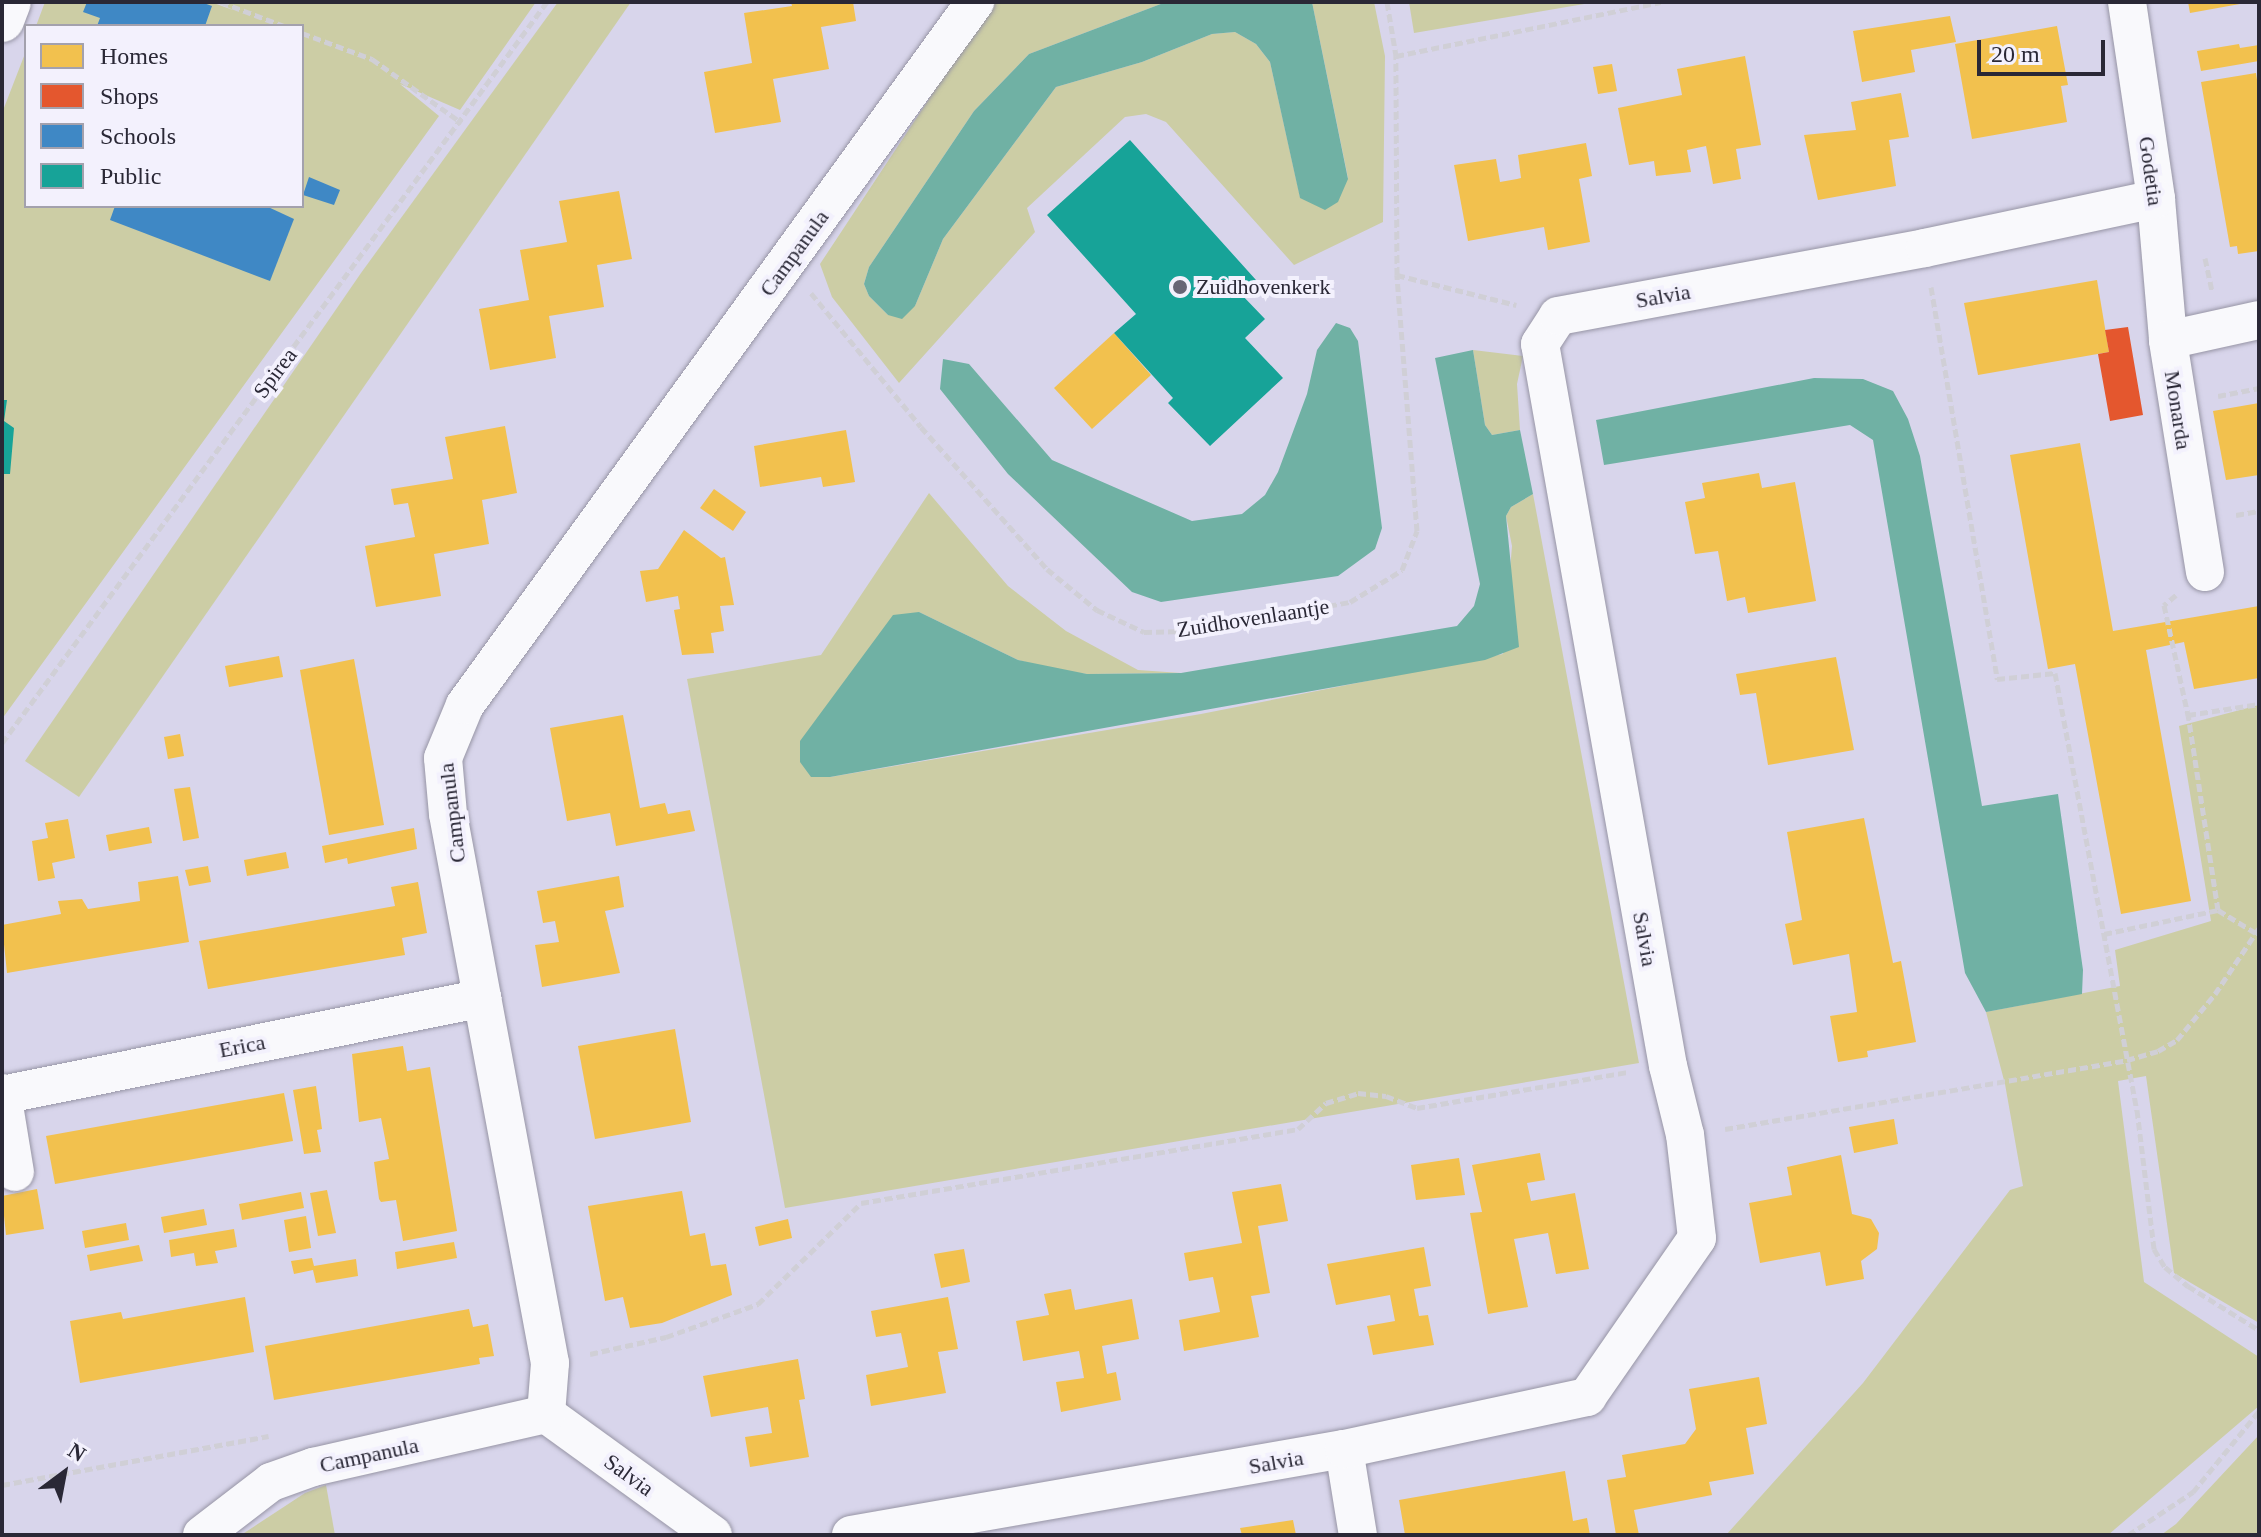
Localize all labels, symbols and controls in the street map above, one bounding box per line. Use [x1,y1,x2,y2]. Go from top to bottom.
legend [24,24,304,208]
scale bar [1981,24,2109,74]
text: 20 m [1991,41,2040,67]
text: Homes [100,43,168,69]
text: Shops [100,83,159,109]
text: Schools [100,123,176,149]
street label: Godetia [2133,135,2169,207]
text: Public [100,163,161,189]
street label: Campanula [754,205,834,301]
place label: Zuidhovenkerk [1196,274,1330,300]
marker: Zuidhovenkerk [1171,278,1189,296]
street label: Salvia [1634,278,1692,314]
street label: Spirea [248,343,302,403]
street label: Monarda [2159,369,2197,451]
street label: Zuidhovenlaantje [1175,593,1331,643]
street label: Campanula [433,762,471,864]
street label: Salvia [1627,910,1663,968]
street label: Erica [217,1029,267,1063]
street label: Campanula [317,1432,421,1478]
north arrow [24,1433,104,1513]
text: N [64,1437,90,1467]
street label: Salvia [1247,1444,1305,1480]
street label: Salvia [599,1448,659,1502]

